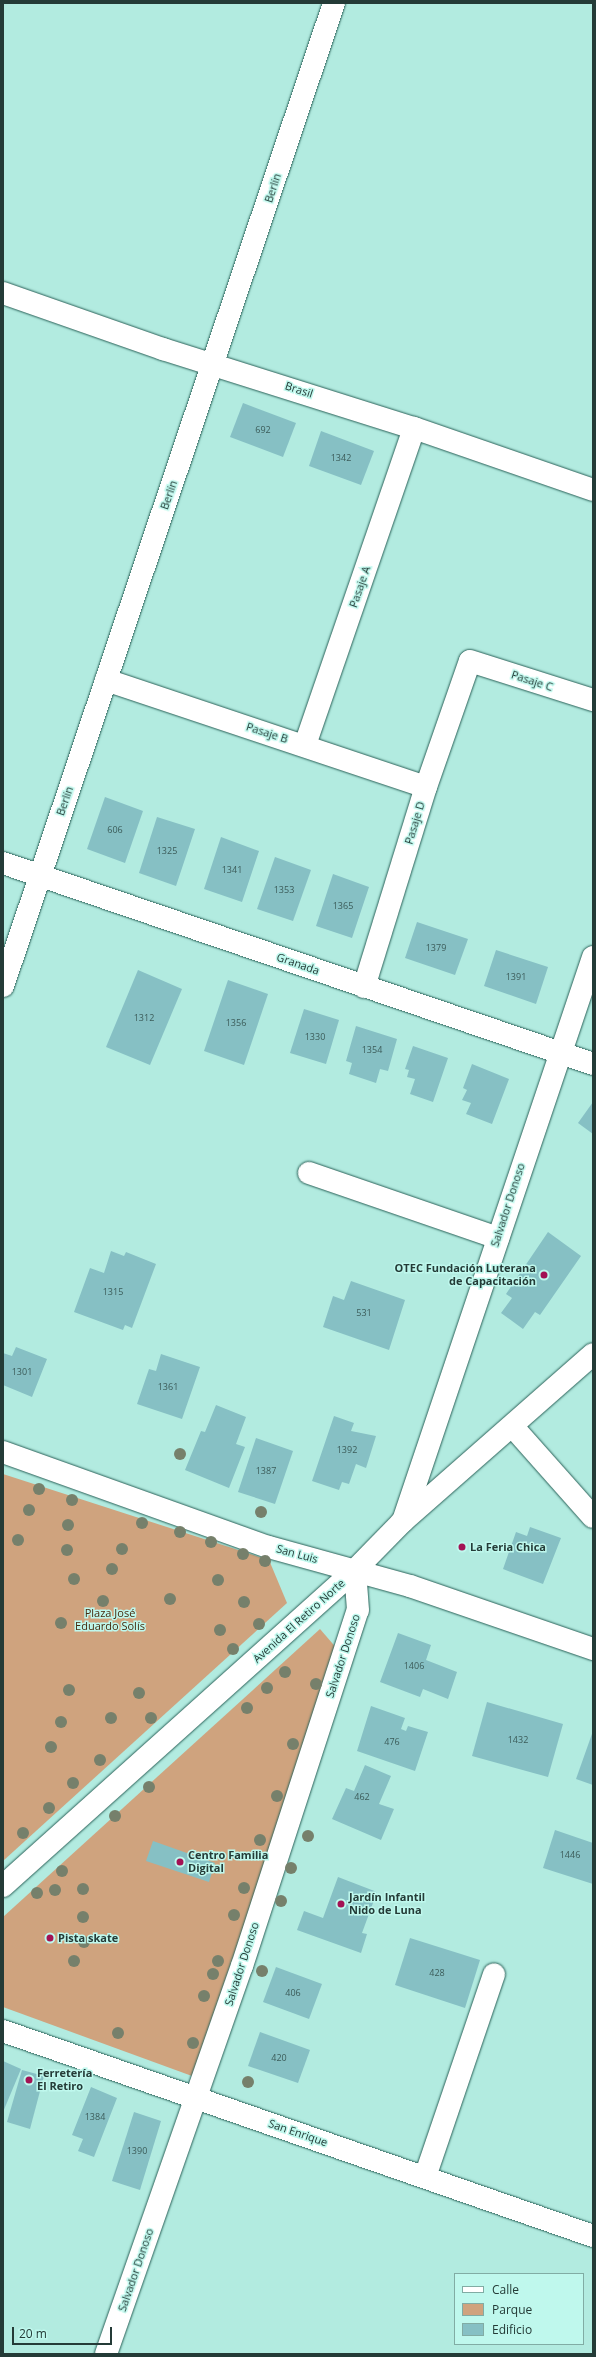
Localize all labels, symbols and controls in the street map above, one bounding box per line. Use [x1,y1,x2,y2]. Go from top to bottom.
street label: Berlín [262,172,284,204]
street label: Brasil [283,379,315,401]
house number: 692 [255,425,271,435]
house number: 1342 [331,453,351,463]
street label: Berlín [158,479,180,511]
street label: Pasaje A [347,565,373,609]
street label: Pasaje C [510,668,554,694]
street label: Pasaje B [245,720,289,746]
street label: Berlín [54,785,76,817]
street label: Pasaje D [402,800,428,846]
house number: 606 [107,825,123,835]
house number: 1325 [157,846,177,856]
house number: 1341 [222,865,242,875]
house number: 1353 [274,885,294,895]
house number: 1365 [333,901,353,911]
house number: 1379 [426,943,446,953]
street label: Granada [275,951,321,977]
house number: 1391 [506,972,526,982]
house number: 1312 [134,1013,154,1023]
house number: 1356 [226,1018,246,1028]
house number: 1330 [305,1032,325,1042]
house number: 1354 [362,1045,382,1055]
street label: Salvador Donoso [488,1162,528,1248]
place label: OTEC Fundación Luterana de Capacitación [395,1262,536,1288]
marker: OTEC Fundación Luterana de Capacitación [539,1270,549,1280]
house number: 1315 [103,1287,123,1297]
house number: 531 [356,1308,372,1318]
house number: 1301 [12,1367,32,1377]
house number: 1361 [158,1382,178,1392]
house number: 1392 [337,1445,357,1455]
house number: 1387 [256,1466,276,1476]
place label: La Feria Chica [470,1540,546,1554]
street label: San Luis [275,1542,319,1566]
marker: La Feria Chica [457,1542,467,1552]
street label: Avenida El Retiro Norte [250,1576,348,1666]
park label: Plaza José Eduardo Solís [75,1607,145,1633]
street label: Salvador Donoso [323,1613,363,1699]
house number: 1406 [404,1661,424,1671]
house number: 1432 [508,1735,528,1745]
house number: 476 [384,1737,400,1747]
house number: 462 [354,1792,370,1802]
place label: Centro Familia Digital [188,1849,268,1875]
house number: 1446 [560,1850,580,1860]
marker: Centro Familia Digital [175,1857,185,1867]
place label: Jardín Infantil Nido de Luna [349,1891,425,1917]
marker: Jardín Infantil Nido de Luna [336,1899,346,1909]
street label: Salvador Donoso [222,1921,262,2007]
place label: Pista skate [58,1931,118,1945]
marker: Pista skate [45,1933,55,1943]
house number: 428 [429,1968,445,1978]
house number: 406 [285,1988,301,1998]
house number: 420 [271,2053,287,2063]
place label: Ferretería El Retiro [37,2067,92,2093]
marker: Ferretería El Retiro [24,2075,34,2085]
house number: 1384 [85,2112,105,2122]
street label: San Enrique [267,2117,329,2149]
house number: 1390 [127,2146,147,2156]
street label: Salvador Donoso [116,2227,156,2313]
legend [454,2273,584,2345]
text: Calle [492,2281,519,2298]
text: Parque [492,2301,532,2318]
scale bar [14,2319,114,2345]
text: Edificio [492,2321,532,2338]
text: 20 m [19,2325,47,2342]

